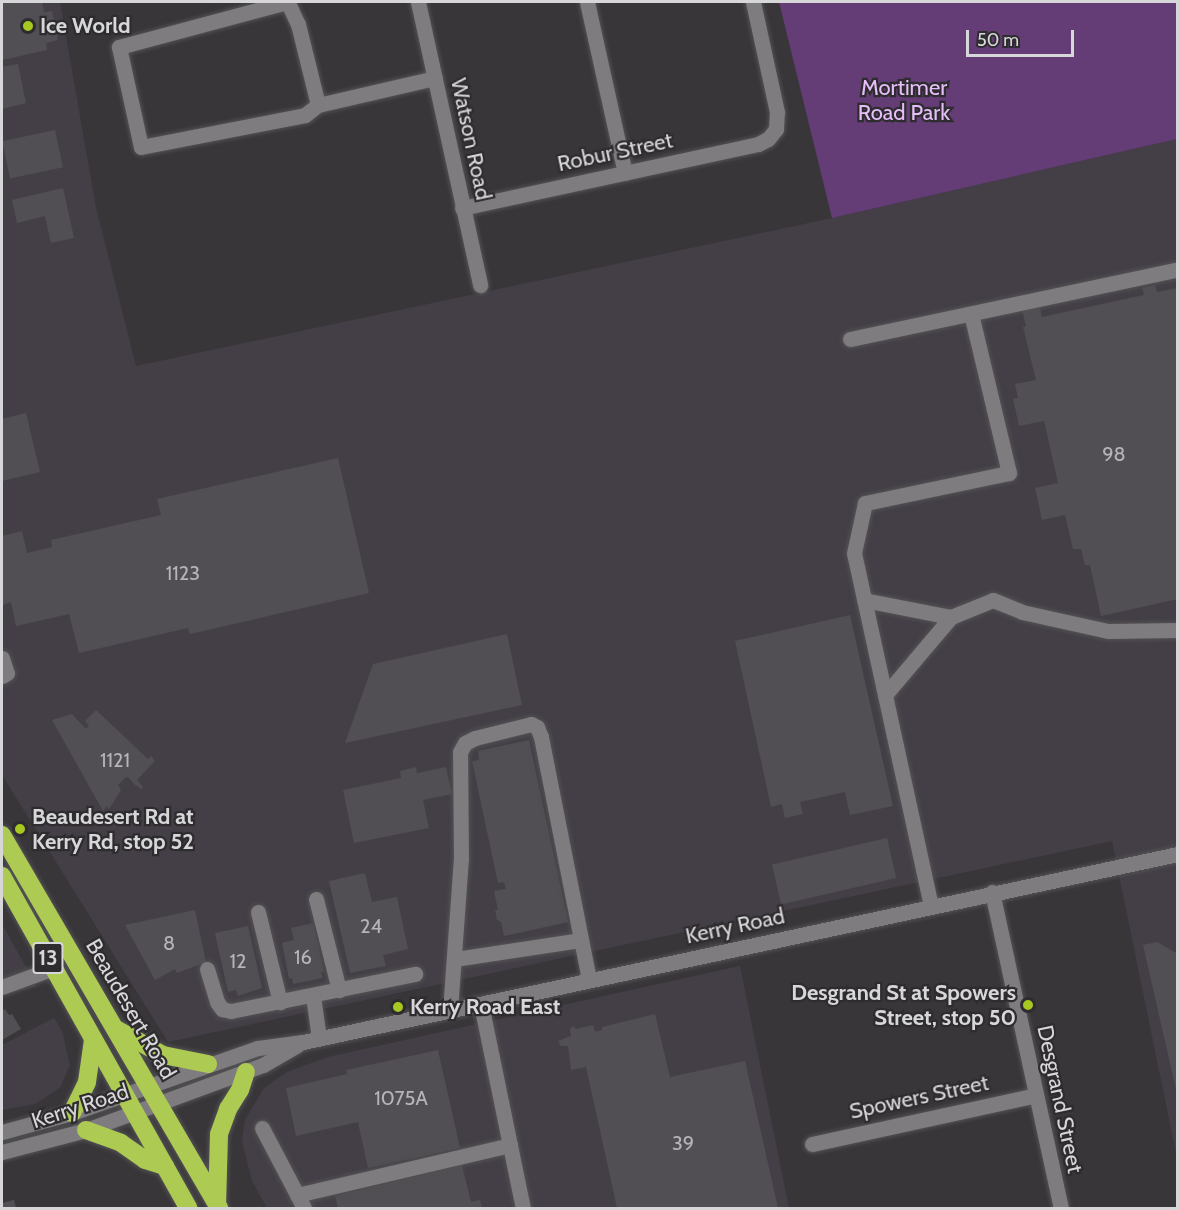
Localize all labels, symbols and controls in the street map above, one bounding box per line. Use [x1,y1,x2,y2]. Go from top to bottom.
place label: Ice World [40,13,130,39]
scale bar [969,18,1077,56]
marker: Ice World [21,19,35,33]
text: 50 m [977,29,1019,51]
park label: Mortimer Road Park [858,74,950,125]
street label: Watson Road [445,76,497,202]
street label: Robur Street [555,127,675,177]
house number: 98 [1102,442,1126,466]
house number: 1123 [166,561,200,585]
house number: 1121 [100,748,130,772]
place label: Beaudesert Rd at Kerry Rd, stop 52 [32,803,194,854]
marker: Beaudesert Rd at Kerry Rd, stop 52 [13,822,27,836]
street label: Kerry Road [683,903,787,949]
house number: 24 [360,914,382,938]
house number: 8 [163,931,175,955]
street label: Beaudesert Road [80,934,182,1084]
road number: 13 [32,940,64,976]
house number: 16 [294,945,312,969]
house number: 12 [230,949,246,973]
place label: Desgrand St at Spowers Street, stop 50 [791,979,1016,1030]
place label: Kerry Road East [410,994,560,1020]
marker: Desgrand St at Spowers Street, stop 50 [1021,998,1035,1012]
marker: Kerry Road East [391,1000,405,1014]
street label: Desgrand Street [1031,1023,1089,1175]
street label: Spowers Street [847,1069,991,1125]
street label: Kerry Road [28,1078,132,1134]
house number: 1075A [374,1086,428,1110]
house number: 39 [672,1131,694,1155]

